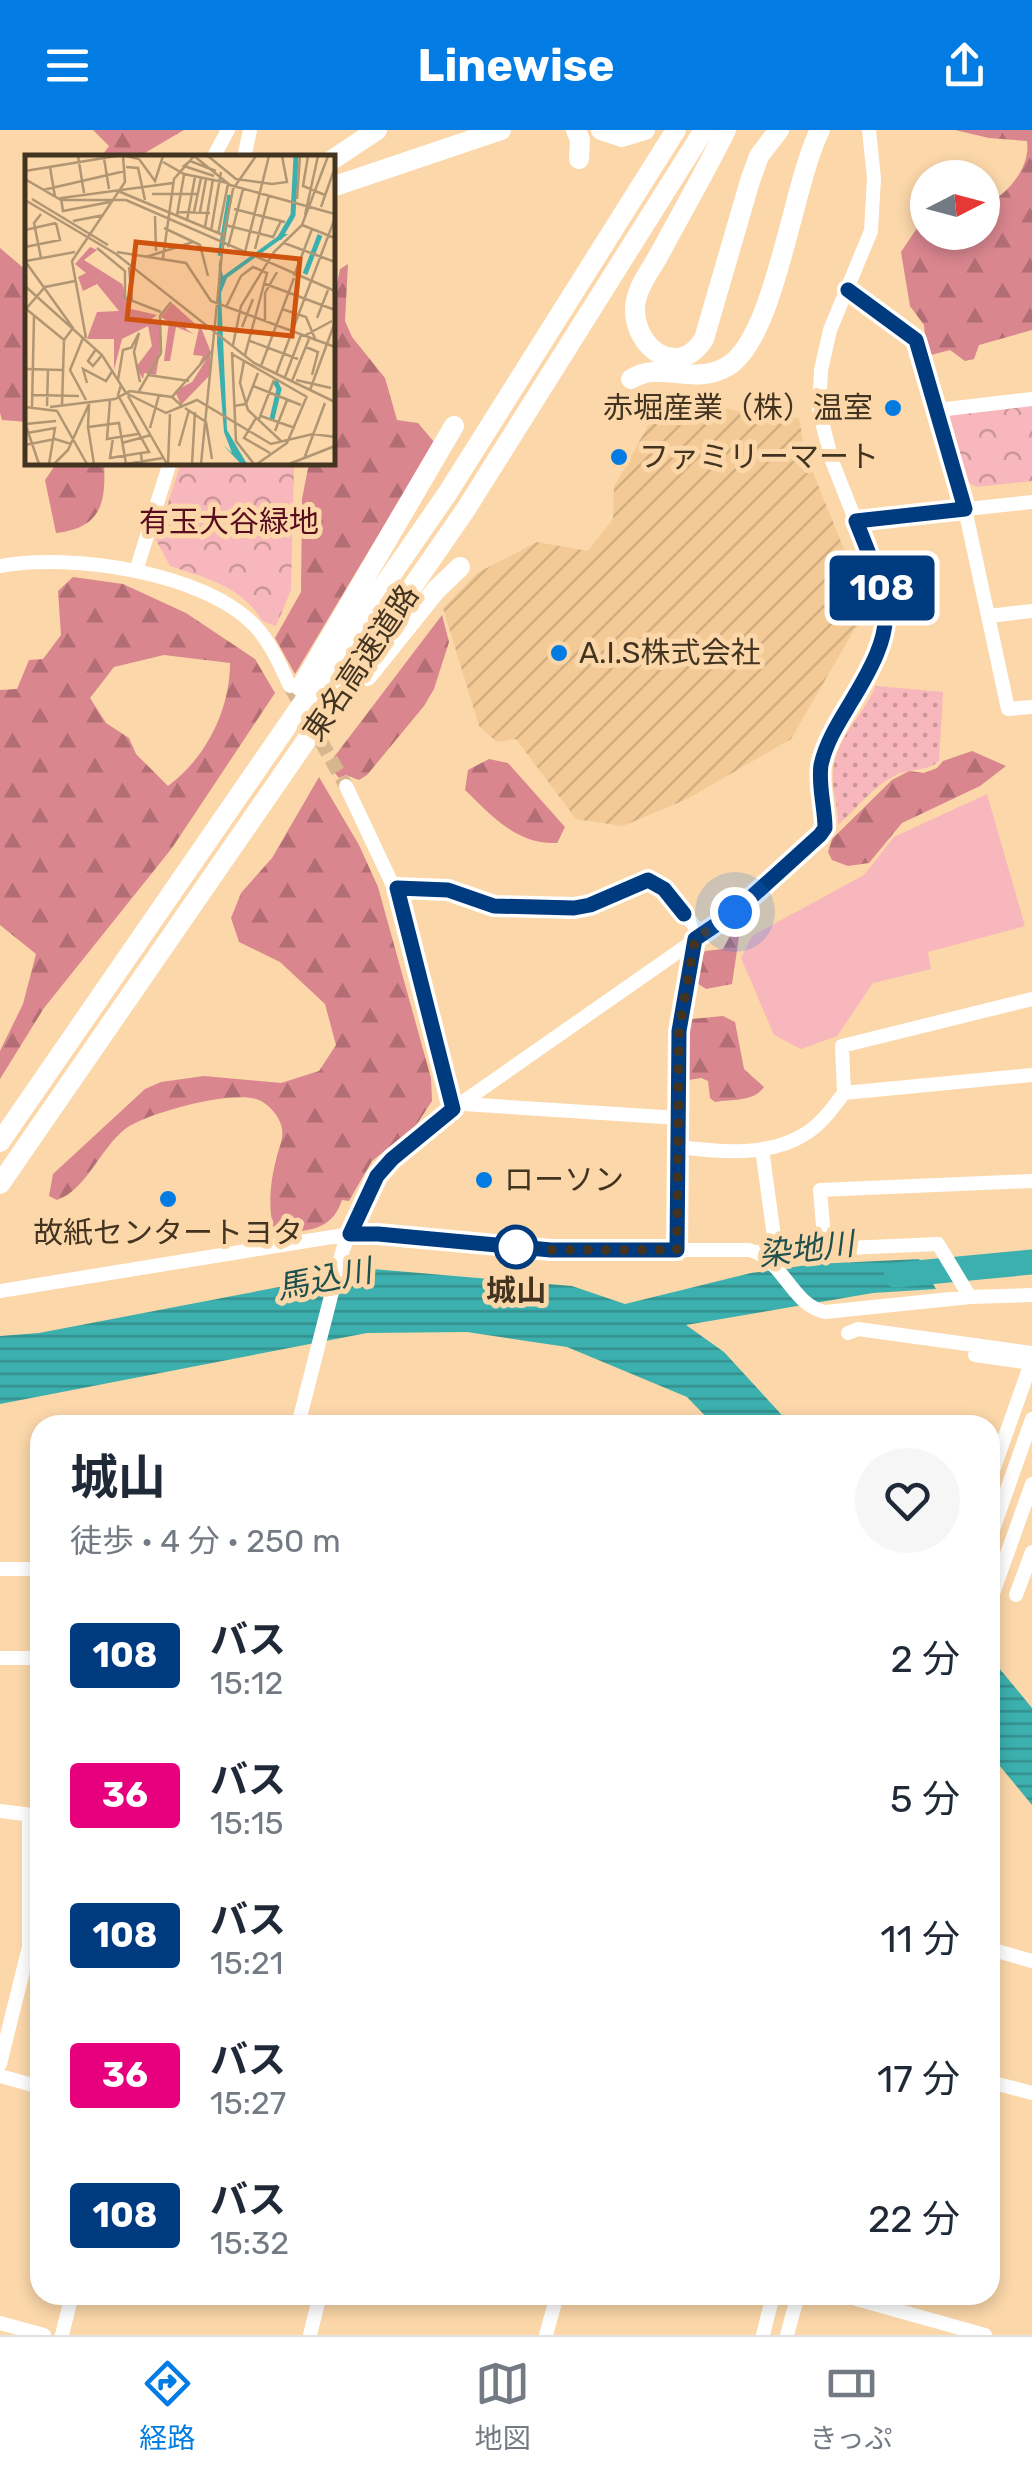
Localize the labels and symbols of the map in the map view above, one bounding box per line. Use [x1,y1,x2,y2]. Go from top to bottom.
inset map [25,155,335,465]
north arrow [910,160,1000,250]
place label: 赤堀産業（株）温室 [603,390,873,426]
marker: 赤堀産業（株）温室 [882,397,904,419]
place label: ファミリーマート [639,439,879,475]
marker: ファミリーマート [608,446,630,468]
park label: 有玉大谷緑地 [139,504,319,540]
line badge: 108 [824,556,940,620]
street label: 東名高速道路 [296,578,426,748]
place label: A.I.S株式会社 [579,635,760,671]
marker: A.I.S株式会社 [548,642,570,664]
your location [710,887,760,937]
place label: ローソン [504,1162,624,1198]
marker: ローソン [473,1169,495,1191]
marker: 故紙センタートヨタ [157,1188,179,1210]
place label: 故紙センタートヨタ [33,1215,303,1251]
water label: 染地川 [756,1224,859,1274]
marker: 城山 [495,1226,537,1268]
water label: 馬込川 [273,1251,378,1307]
place label: 城山 [486,1273,546,1309]

